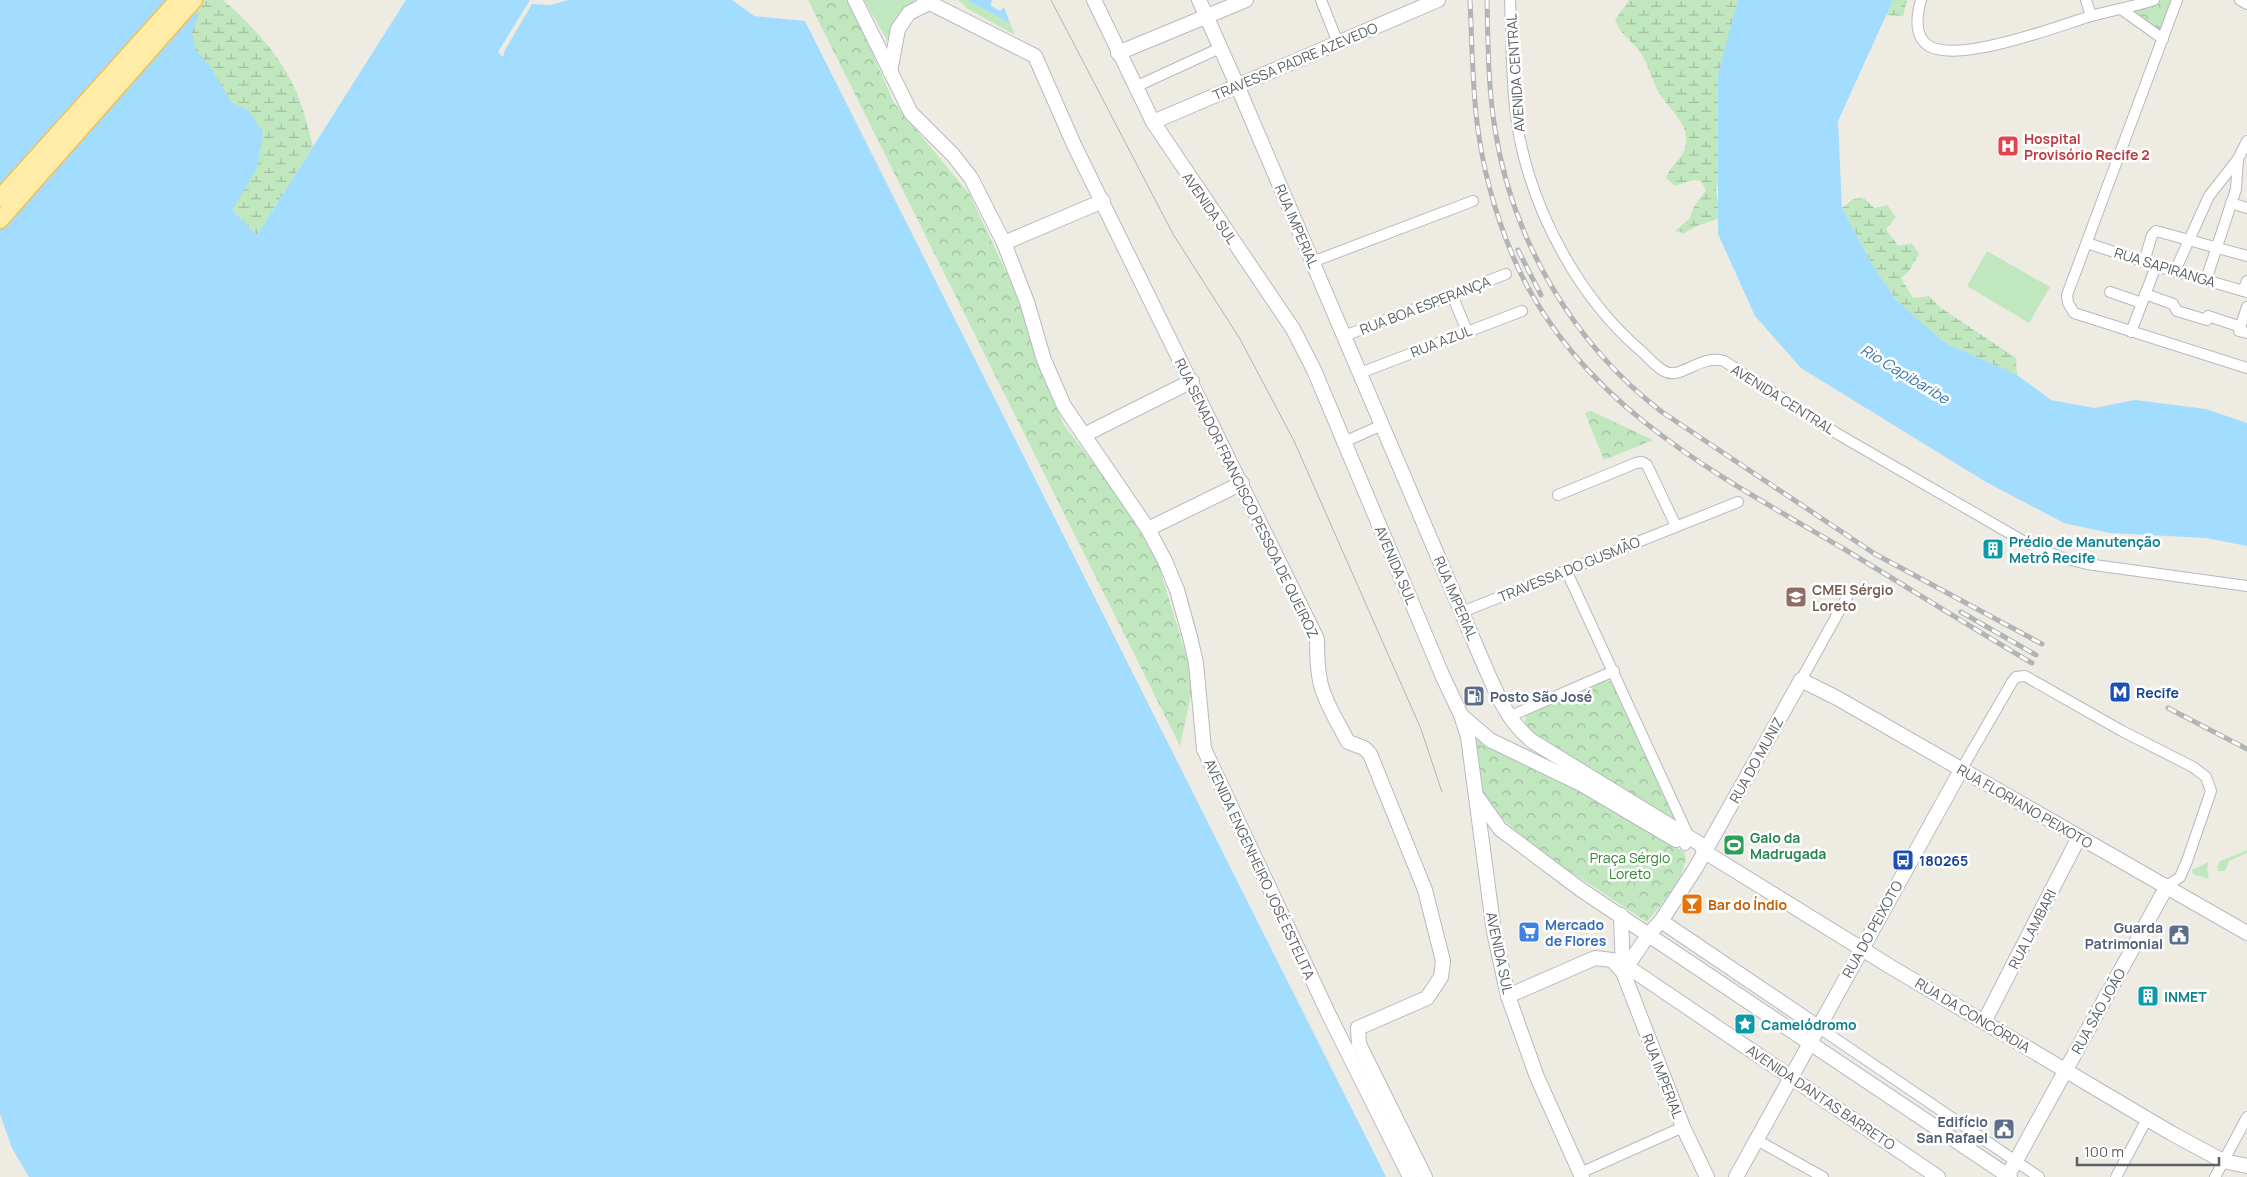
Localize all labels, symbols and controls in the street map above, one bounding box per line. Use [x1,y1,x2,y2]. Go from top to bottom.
street label: AVENIDA CENTRAL [1501,13,1529,133]
street label: TRAVESSA PADRE AZEVEDO [1210,18,1380,104]
place label: Hospital Provisório Recife 2 [2024,129,2150,164]
hospital icon: Hospital Provisório Recife 2 [1996,134,2020,158]
street label: AVENIDA SUL [1178,168,1242,248]
street label: RUA IMPERIAL [1271,181,1323,271]
street label: RUA SAPIRANGA [2112,243,2218,291]
street label: RUA BOA ESPERANÇA [1357,271,1493,339]
street label: RUA AZUL [1408,321,1474,361]
water label: Rio Capibaribe [1857,339,1954,409]
street label: RUA SENADOR FRANCISCO PESSOA DE QUEIROZ [1171,355,1323,641]
street label: AVENIDA CENTRAL [1728,359,1838,439]
street label: AVENIDA SUL [1371,523,1421,607]
street label: TRAVESSA DO GUSMÃO [1495,532,1643,606]
place label: Prédio de Manutenção Metrô Recife [2009,532,2161,567]
building icon: Prédio de Manutenção Metrô Recife [1981,537,2005,561]
street label: RUA IMPERIAL [1430,553,1482,643]
place label: CMEI Sérgio Loreto [1812,580,1894,615]
school or university icon: CMEI Sérgio Loreto [1784,585,1808,609]
metro station icon: Recife [2108,680,2132,704]
place label: Recife [2136,683,2179,702]
fuel station icon: Posto São José [1462,684,1486,708]
place label: Posto São José [1490,687,1592,706]
street label: RUA DO MUNIZ [1725,714,1787,806]
street label: AVENIDA ENGENHEIRO JOSÉ ESTELITA [1200,756,1320,983]
street label: RUA FLORIANO PEIXOTO [1954,759,2096,853]
place label: Galo da Madrugada [1750,828,1826,863]
sports icon: Galo da Madrugada [1722,833,1746,857]
park label: Praça Sérgio Loreto [1590,848,1670,883]
bus stop icon: 180265 [1891,848,1915,872]
place label: 180265 [1919,851,1968,870]
street label: RUA DO PEIXOTO [1837,877,1907,981]
street label: RUA LAMBARI [2004,886,2060,972]
bar icon: Bar do Índio [1680,892,1704,916]
place label: Bar do Índio [1708,895,1788,914]
street label: AVENIDA SUL [1482,910,1518,996]
place label: Mercado de Flores [1545,915,1607,950]
place label: Guarda Patrimonial [2085,918,2163,953]
supermarket icon: Mercado de Flores [1517,920,1541,944]
public building icon: Guarda Patrimonial [2167,923,2191,947]
street label: RUA SÃO JOÃO [2067,965,2129,1057]
street label: RUA DA CONCÓRDIA [1912,973,2034,1057]
building icon: INMET [2136,984,2160,1008]
place label: INMET [2164,987,2207,1006]
place icon: Camelódromo [1733,1012,1757,1036]
place label: Camelódromo [1761,1015,1857,1034]
street label: RUA IMPERIAL [1638,1031,1688,1121]
street label: AVENIDA DANTAS BARRETO [1743,1040,1899,1154]
place label: Edifício San Rafael [1916,1112,1988,1147]
public building icon: Edifício San Rafael [1992,1117,2016,1141]
scale bar [2077,1134,2220,1166]
text: 100 m [2084,1141,2124,1162]

